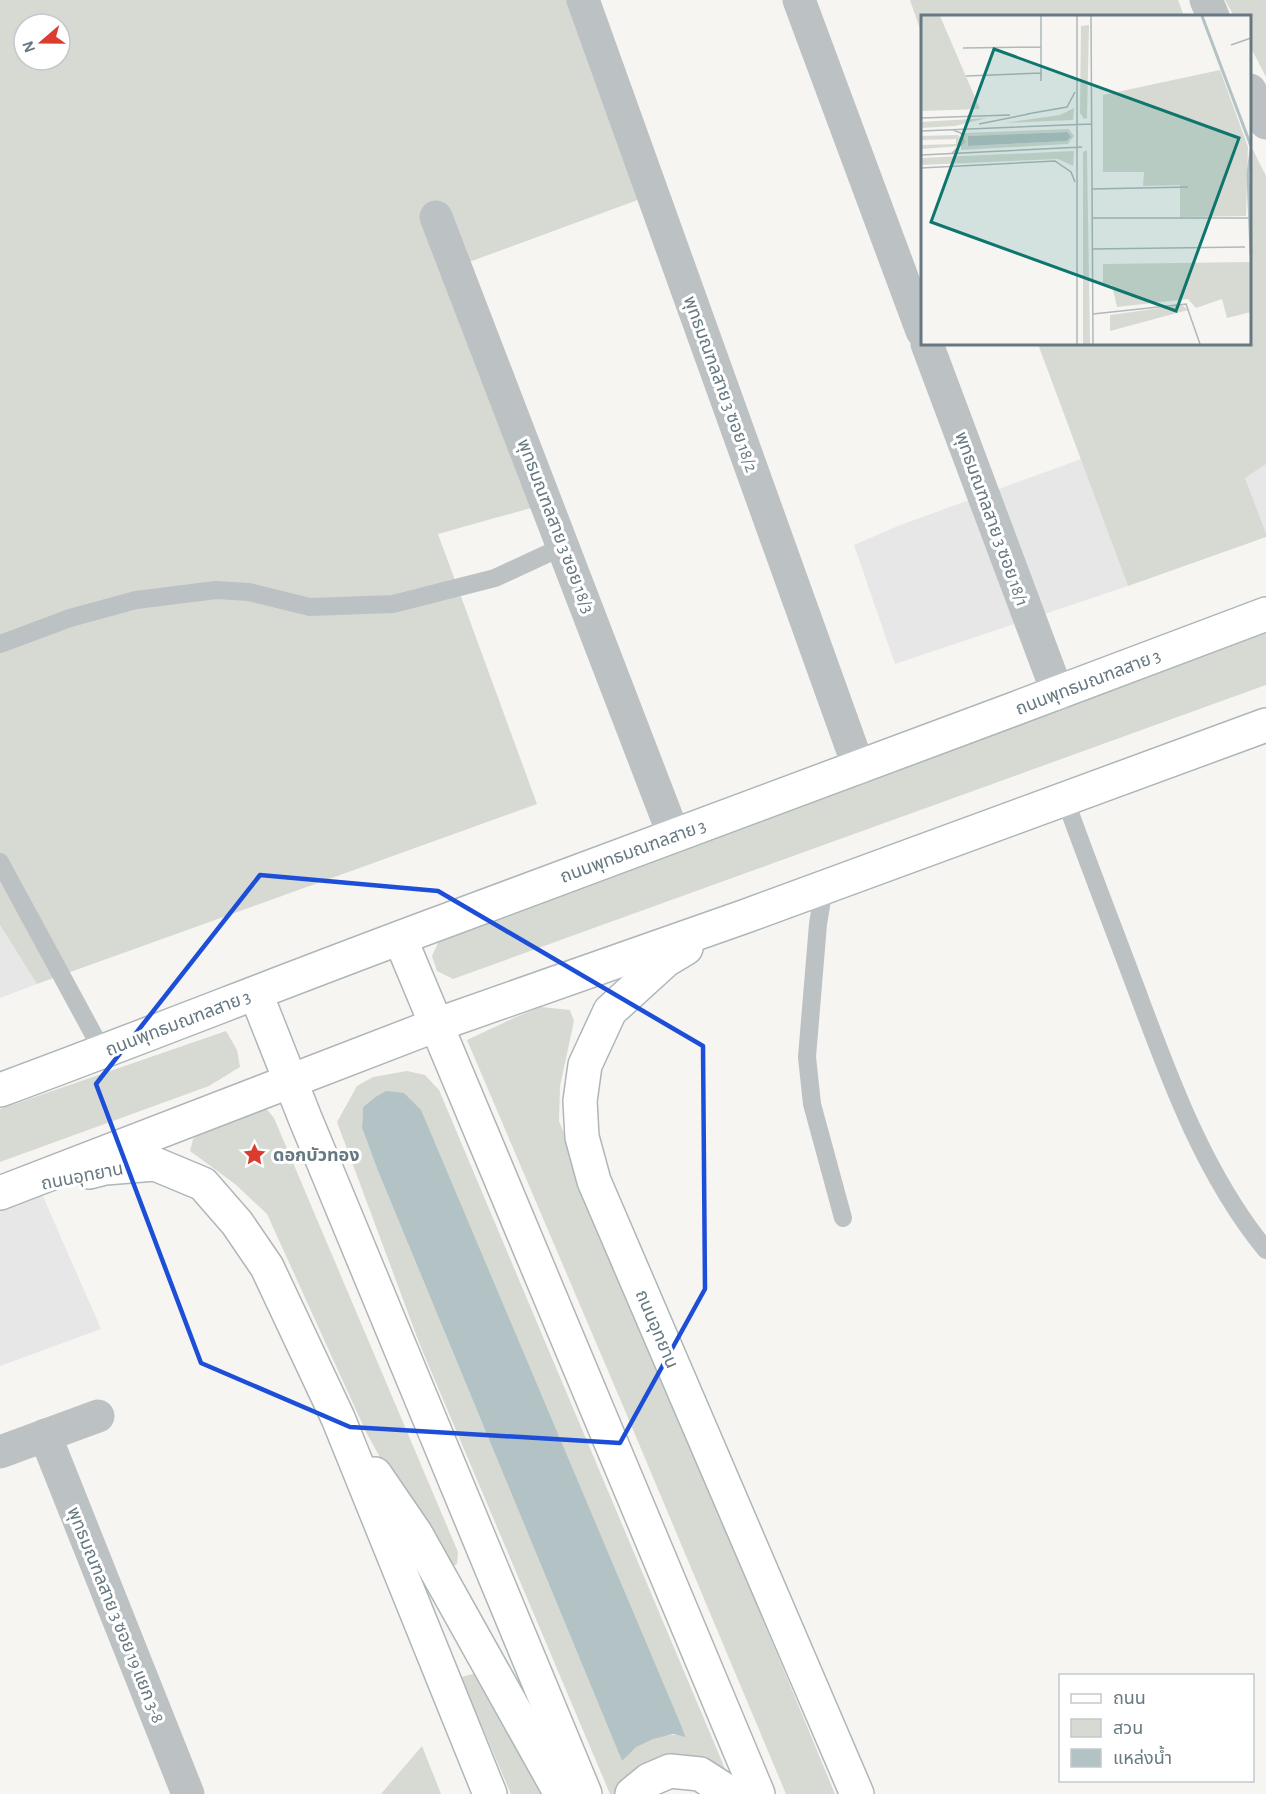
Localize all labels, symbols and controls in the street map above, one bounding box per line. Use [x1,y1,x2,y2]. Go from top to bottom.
north arrow [12,12,72,72]
inset map [921,15,1251,345]
text: N [19,39,38,55]
street label: พุทธมณฑลสาย 3 ซอย 18/2 [679,294,760,475]
street label: พุทธมณฑลสาย 3 ซอย 18/1 [950,430,1031,609]
street label: พุทธมณฑลสาย 3 ซอย 18/3 [513,437,597,616]
street label: ถนนพุทธมณฑลสาย 3 [1013,647,1164,720]
street label: ถนนพุทธมณฑลสาย 3 [558,817,709,888]
street label: ถนนพุทธมณฑลสาย 3 [103,988,254,1061]
place icon: ดอกบัวทอง [242,1142,268,1168]
place label: ดอกบัวทอง [273,1147,360,1165]
street label: ถนนอุทยาน [40,1160,125,1195]
street label: ถนนอุทยาน [631,1288,681,1372]
street label: พุทธมณฑลสาย 3 ซอย 19 แยก 3-8 [63,1505,167,1726]
legend [1059,1674,1254,1782]
text: ถนน [1113,1690,1146,1708]
text: สวน [1113,1720,1143,1738]
text: แหล่งน้ำ [1113,1745,1172,1768]

